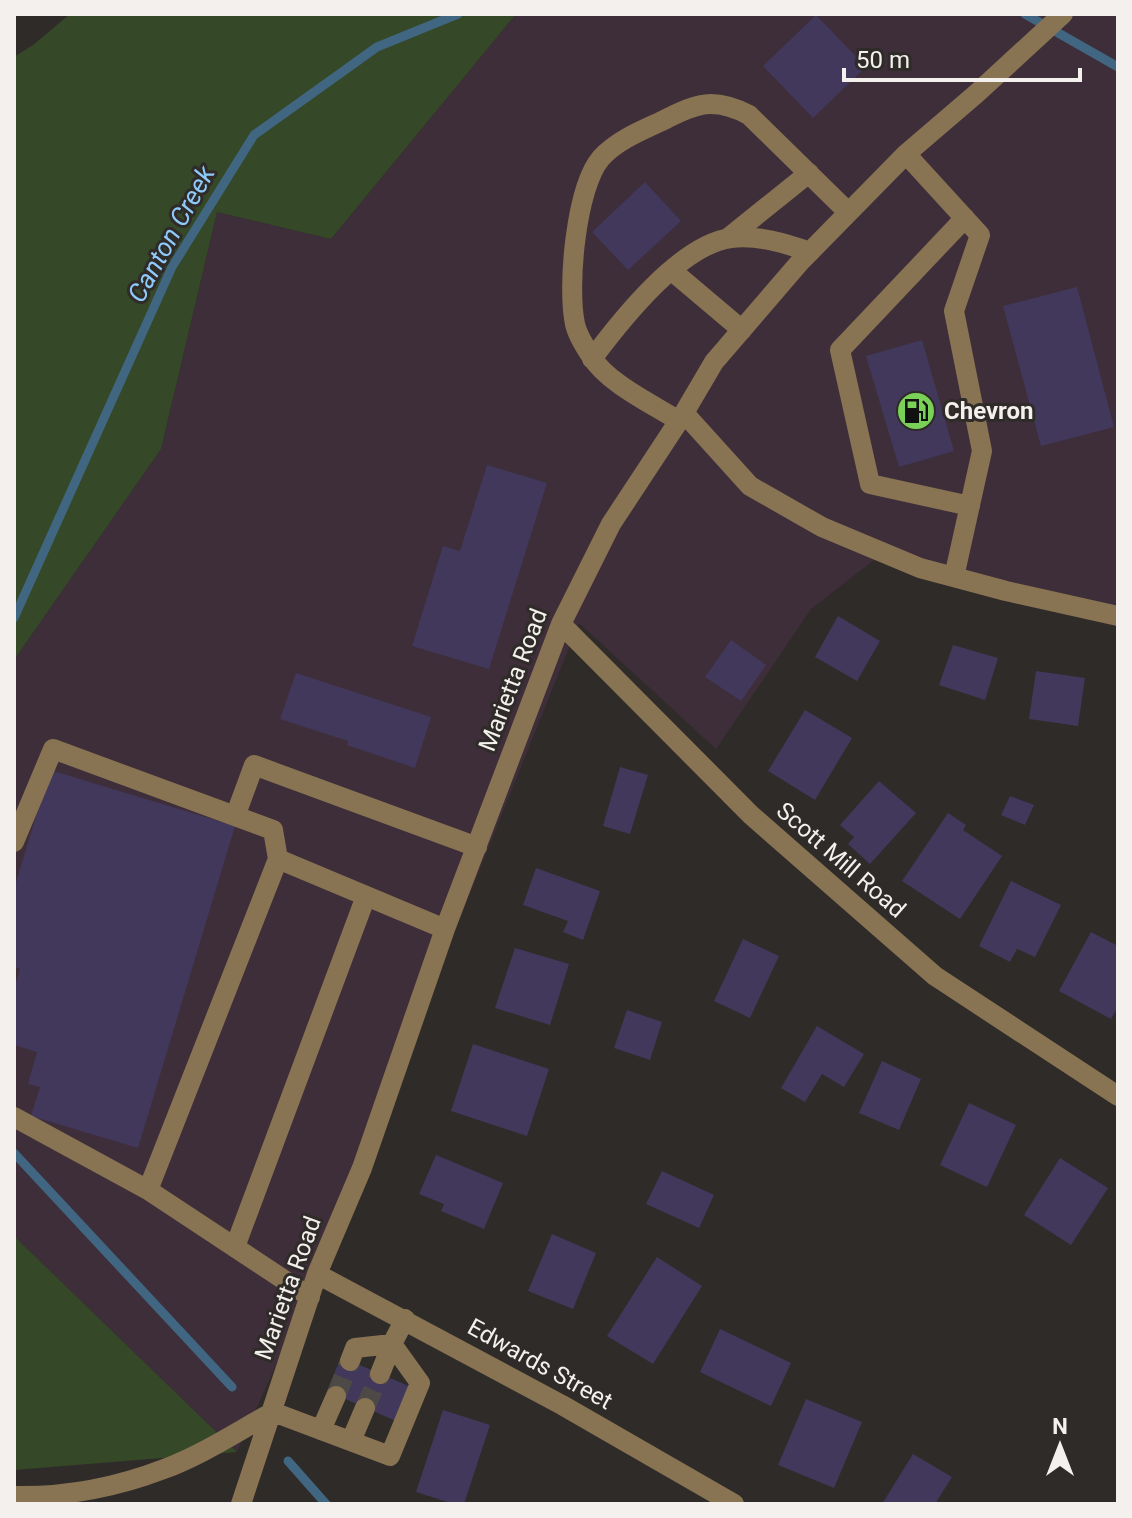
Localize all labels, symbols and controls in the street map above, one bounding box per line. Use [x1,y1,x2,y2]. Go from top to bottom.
scale bar [844,32,1080,82]
text: 50 m [856,46,910,74]
water label: Canton Creek [121,160,221,307]
fuel station icon: Chevron [895,390,937,432]
place label: Chevron [944,397,1034,425]
street label: Marietta Road [473,605,553,755]
street label: Scott Mill Road [771,796,911,924]
street label: Marietta Road [249,1213,327,1363]
street label: Edwards Street [463,1313,617,1415]
north arrow [1020,1406,1100,1486]
text: N [1052,1414,1068,1439]

